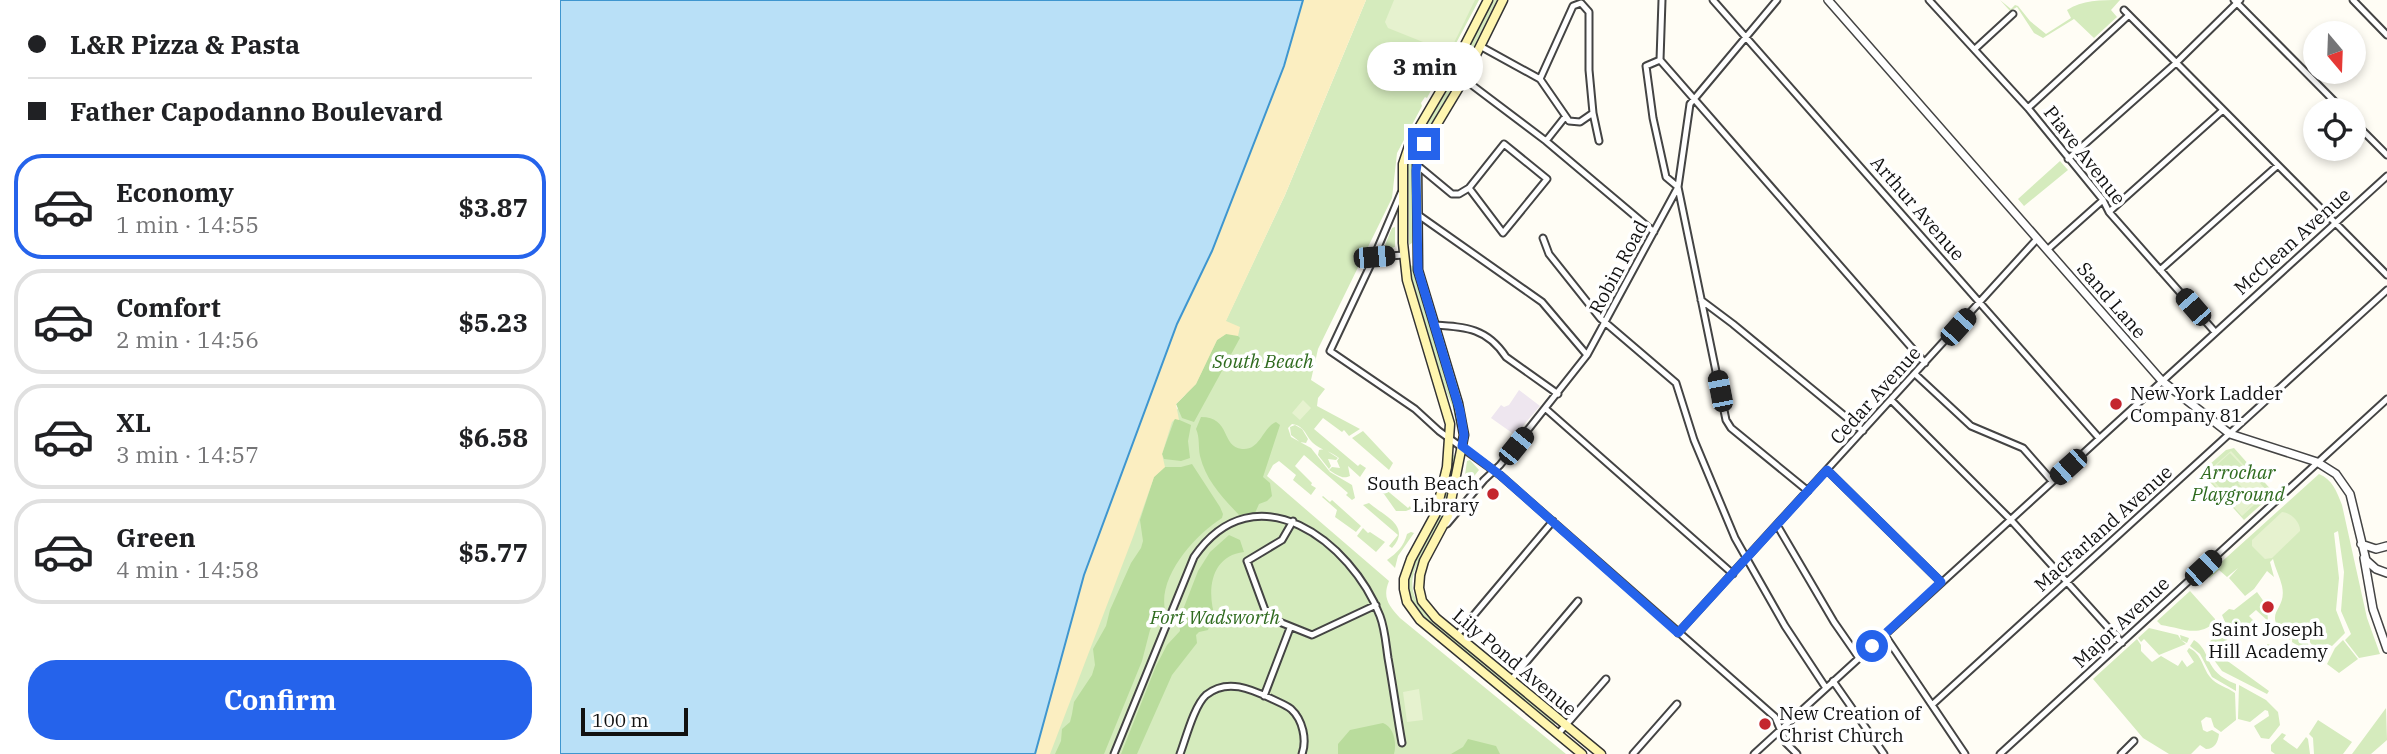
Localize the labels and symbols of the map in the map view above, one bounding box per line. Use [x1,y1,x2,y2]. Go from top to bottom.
north arrow [2303,21,2366,84]
callout: 3 min [1366,43,1482,92]
street label: Piave Avenue [2039,101,2131,209]
route end [1408,128,1440,160]
street label: Arthur Avenue [1866,150,1970,266]
street label: McClean Avenue [2229,182,2355,300]
street label: Robin Road [1583,216,1653,318]
car [1353,245,1396,269]
street label: Sand Lane [2072,257,2152,343]
car [2172,284,2215,330]
car [1937,304,1980,350]
street label: Cedar Avenue [1825,341,1925,449]
park label: South Beach [1212,349,1314,373]
car [1706,368,1735,414]
place label: New York Ladder Company 81 [2130,381,2283,427]
marker: New York Ladder Company 81 [2108,396,2124,412]
car [1495,423,1538,469]
car [2046,445,2091,489]
street label: MacFarland Avenue [2029,460,2177,596]
park label: Arrochar Playground [2190,460,2285,506]
place label: South Beach Library [1367,471,1480,517]
marker: South Beach Library [1485,486,1501,502]
car [2181,546,2226,590]
street label: Major Avenue [2068,571,2174,673]
marker: Saint Joseph Hill Academy [2260,599,2276,615]
street label: Lily Pond Avenue [1448,603,1582,721]
park label: Fort Wadsworth [1149,605,1281,629]
place label: Saint Joseph Hill Academy [2208,617,2329,663]
route start [1856,630,1888,662]
place label: New Creation of Christ Church [1779,701,1923,747]
scale bar [581,705,688,737]
marker: New Creation of Christ Church [1757,716,1773,732]

